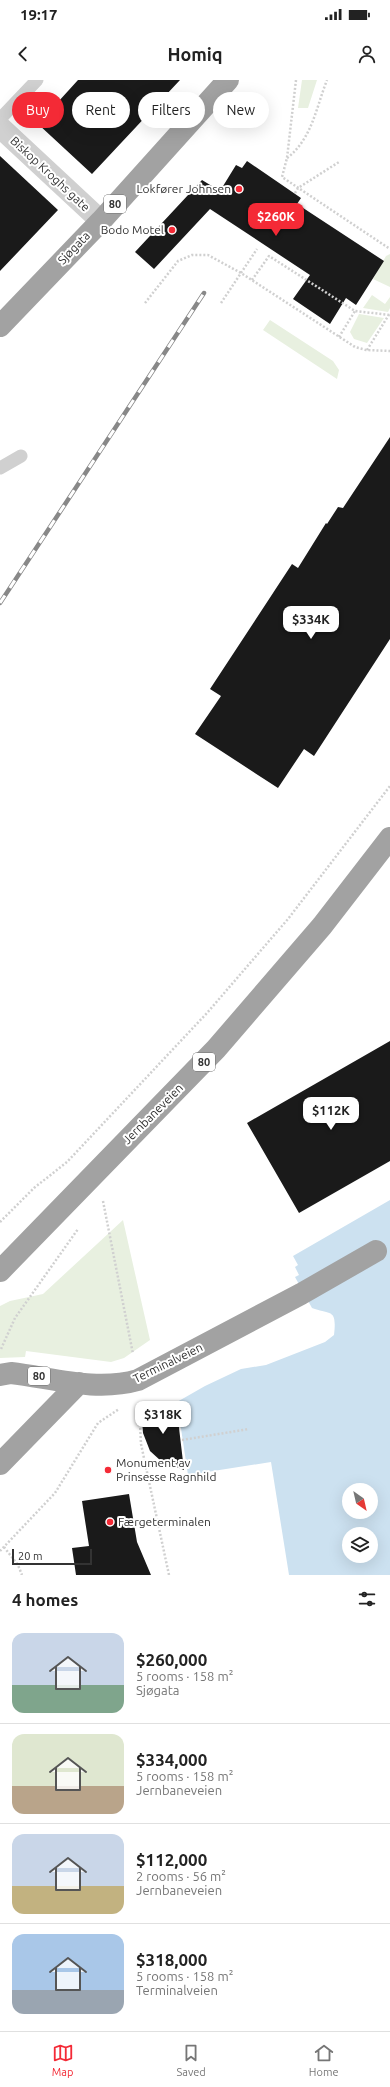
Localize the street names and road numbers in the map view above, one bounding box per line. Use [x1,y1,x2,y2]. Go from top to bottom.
street label: Biskop Kroghs gate [8,134,93,214]
road number: 80 [104,195,126,213]
street label: Sjøgata [55,229,92,267]
road number: 80 [193,1053,215,1071]
street label: Jernbaneveien [120,1081,185,1146]
street label: Terminalveien [131,1340,205,1385]
road number: 80 [28,1367,50,1385]

